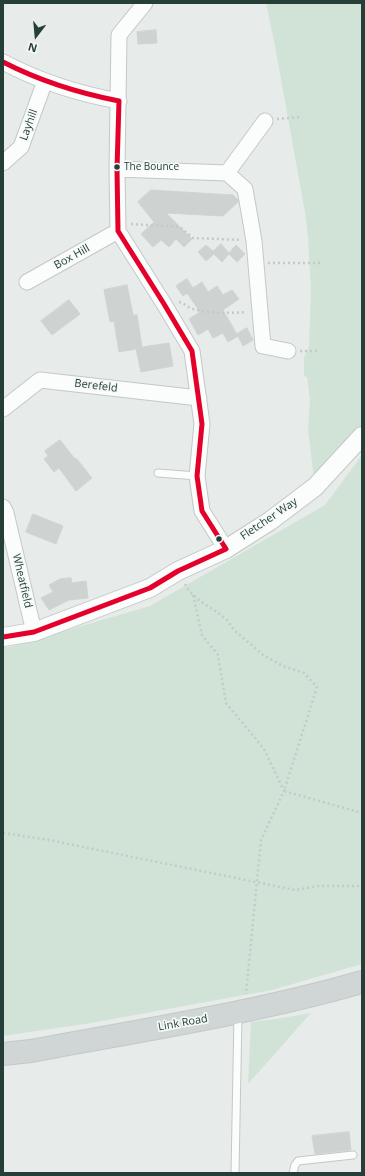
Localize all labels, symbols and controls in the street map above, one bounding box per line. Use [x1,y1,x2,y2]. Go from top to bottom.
north arrow [16,16,56,56]
text: N [26,40,39,56]
street label: Layhill [17,108,41,142]
place label: The Bounce [124,161,179,173]
marker: The Bounce [112,162,122,172]
street label: Box Hill [52,242,92,272]
street label: Berefeld [74,377,118,395]
street label: Fletcher Way [238,495,300,543]
unlabelled marker [214,534,224,544]
street label: Wheatfield [9,553,35,609]
street label: Link Road [157,1012,209,1034]

